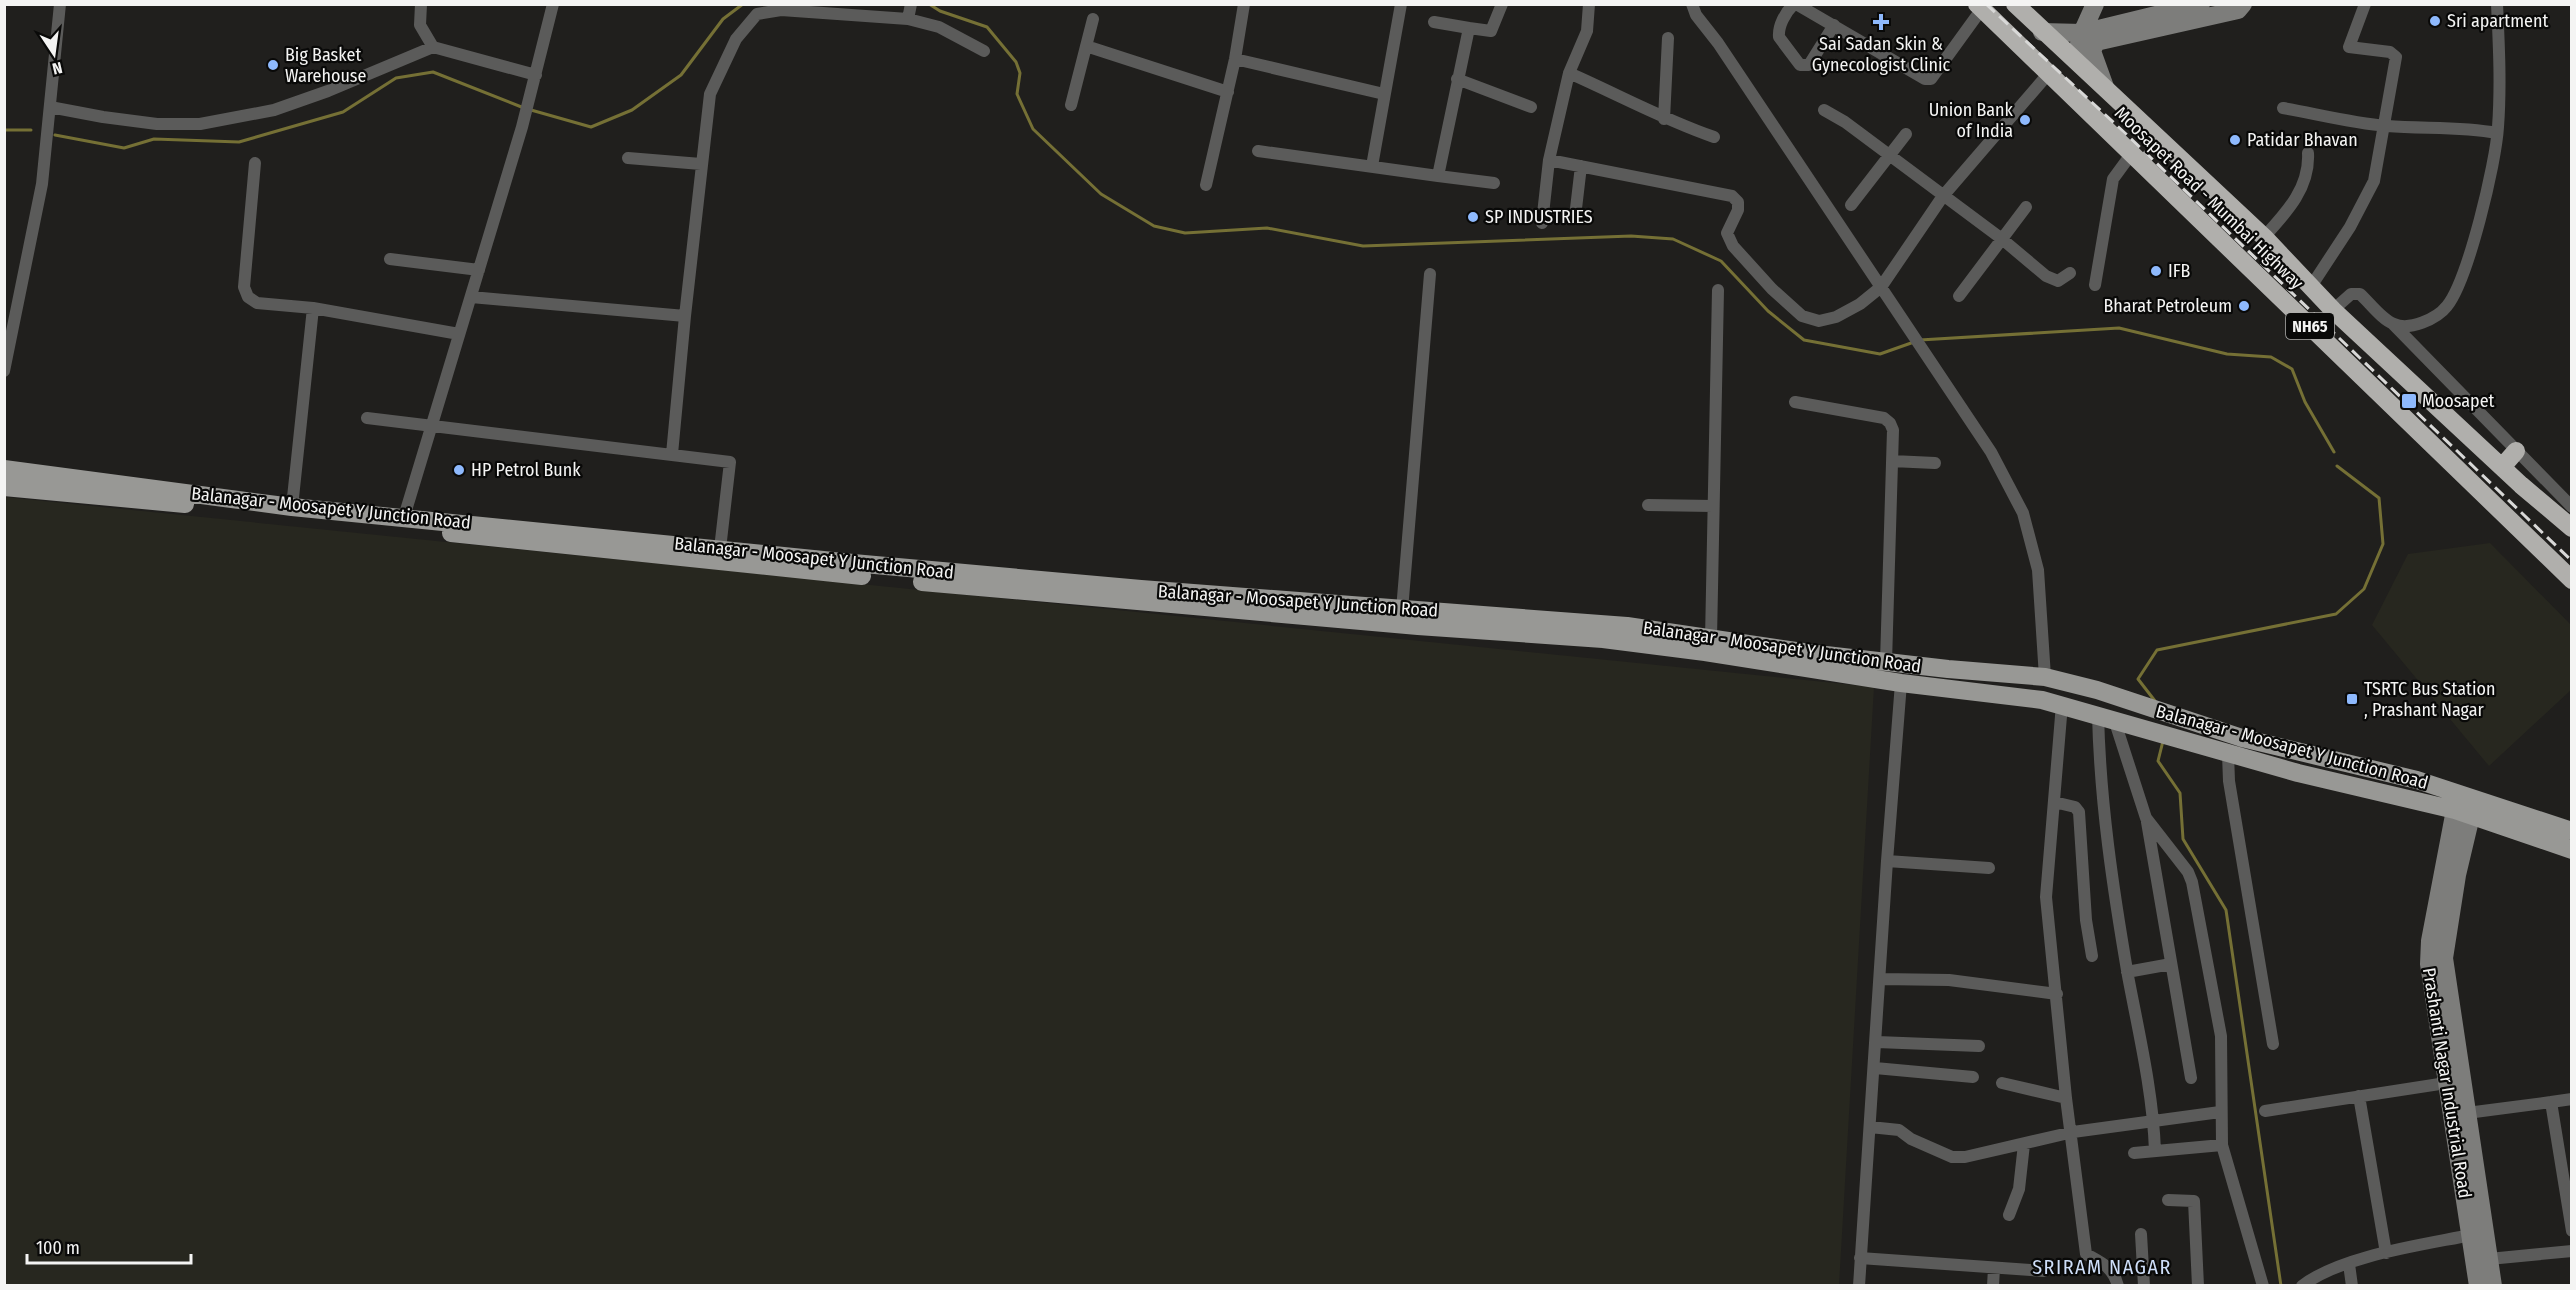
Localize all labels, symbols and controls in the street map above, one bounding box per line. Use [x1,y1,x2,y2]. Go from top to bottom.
place label: Sri apartment [2447,10,2548,32]
marker: Sai Sadan Skin & Gynecologist Clinic [1872,13,1890,31]
marker: Sri apartment [2428,14,2442,28]
north arrow [24,24,84,84]
place label: Sai Sadan Skin & Gynecologist Clinic [1812,33,1951,76]
place label: Big Basket Warehouse [285,44,366,87]
text: N [50,58,64,78]
marker: Big Basket Warehouse [266,58,280,72]
place label: Union Bank of India [1929,99,2014,142]
street label: Moosapet Road - Mumbai Highway [2110,102,2308,294]
marker: Union Bank of India [2018,113,2032,127]
place label: Patidar Bhavan [2247,129,2358,151]
marker: Patidar Bhavan [2228,133,2242,147]
place label: SP INDUSTRIES [1485,206,1593,228]
marker: SP INDUSTRIES [1466,210,1480,224]
place label: IFB [2168,260,2191,282]
marker: IFB [2149,264,2163,278]
place label: Bharat Petroleum [2103,295,2232,317]
marker: Bharat Petroleum [2237,299,2251,313]
road number: NH65 [2286,313,2334,339]
place label: Moosapet [2422,390,2495,412]
marker: Moosapet [2400,392,2418,410]
place label: HP Petrol Bunk [471,459,581,481]
marker: HP Petrol Bunk [452,463,466,477]
street label: Balanagar - Moosapet Y Junction Road [190,482,472,534]
street label: Balanagar - Moosapet Y Junction Road [673,532,955,584]
street label: Balanagar - Moosapet Y Junction Road [1157,580,1439,622]
street label: Balanagar - Moosapet Y Junction Road [1641,617,1923,677]
place label: TSRTC Bus Station , Prashant Nagar [2364,678,2496,721]
marker: TSRTC Bus Station , Prashant Nagar [2345,692,2359,706]
street label: Balanagar - Moosapet Y Junction Road [2154,700,2430,794]
street label: Prashanti Nagar Industrial Road [2418,966,2476,1200]
scale bar [27,1227,190,1265]
text: 100 m [36,1237,80,1259]
district label: SRIRAM NAGAR [2032,1255,2172,1279]

